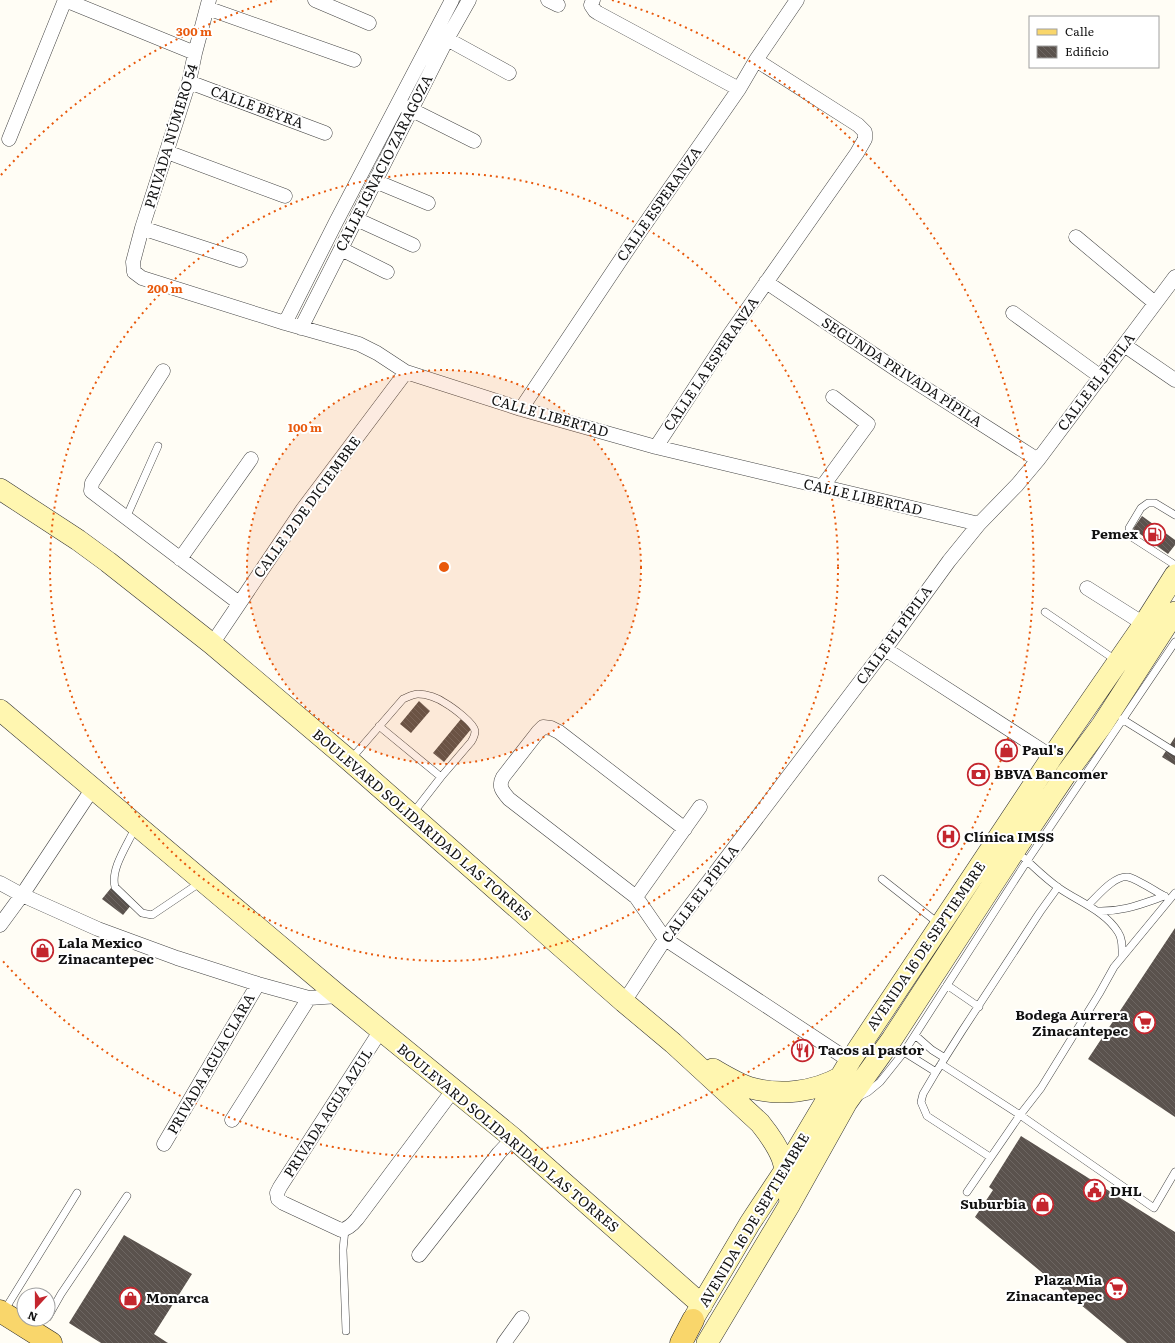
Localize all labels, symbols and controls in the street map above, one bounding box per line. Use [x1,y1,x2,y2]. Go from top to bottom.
legend [1029,16,1159,68]
text: 300 m [176,22,212,40]
text: Calle [1065,22,1094,40]
text: Edificio [1065,42,1109,60]
street label: PRIVADA NÚMERO 54 [139,61,202,210]
street label: CALLE IGNACIO ZARAGOZA [330,70,437,254]
street label: CALLE BEYRA [208,80,307,132]
street label: CALLE ESPERANZA [611,142,706,265]
text: 200 m [147,279,183,297]
street label: CALLE LA ESPERANZA [658,292,763,434]
street label: SEGUNDA PRIVADA PÍPILA [818,312,987,431]
street label: CALLE EL PÍPILA [1052,328,1139,434]
street label: CALLE LIBERTAD [489,389,612,441]
text: 100 m [288,418,322,436]
street label: CALLE 12 DE DICIEMBRE [248,431,364,581]
street label: CALLE LIBERTAD [802,473,925,519]
fuel station icon: Pemex [1141,521,1167,547]
place label: Pemex [1091,523,1139,543]
centre of rings [437,560,451,574]
street label: CALLE EL PÍPILA [851,580,936,688]
street label: BOULEVARD SOLIDARIDAD LAS TORRES [309,724,536,925]
shop icon: Paul's [993,737,1019,763]
place label: Paul's [1022,739,1063,759]
bank icon: BBVA Bancomer [965,761,991,787]
place label: BBVA Bancomer [994,763,1108,783]
hospital icon: Clínica IMSS [936,824,962,850]
place label: Clínica IMSS [964,826,1055,846]
street label: CALLE EL PÍPILA [656,840,743,946]
street label: AVENIDA 16 DE SEPTIEMBRE [861,857,989,1034]
place label: Lala Mexico Zinacantepec [58,932,154,968]
shop icon: Lala Mexico Zinacantepec [30,938,56,964]
street label: PRIVADA AGUA CLARA [162,989,259,1138]
place label: Bodega Aurrera Zinacantepec [1015,1004,1129,1040]
supermarket icon: Bodega Aurrera Zinacantepec [1131,1010,1157,1036]
restaurant icon: Tacos al pastor [790,1037,816,1063]
street label: BOULEVARD SOLIDARIDAD LAS TORRES [393,1038,624,1236]
place label: Tacos al pastor [818,1039,924,1059]
street label: PRIVADA AGUA AZUL [278,1044,376,1181]
street label: AVENIDA 16 DE SEPTIEMBRE [693,1129,813,1310]
public building icon: DHL [1082,1178,1108,1204]
place label: DHL [1110,1180,1142,1200]
shop icon: Suburbia [1029,1191,1055,1217]
place label: Suburbia [960,1193,1027,1213]
place label: Plaza Mia Zinacantepec [1006,1269,1103,1305]
supermarket icon: Plaza Mia Zinacantepec [1104,1275,1130,1301]
shop icon: Monarca [117,1285,143,1311]
north arrow [16,1287,56,1327]
place label: Monarca [146,1287,210,1307]
text: N [25,1308,39,1326]

